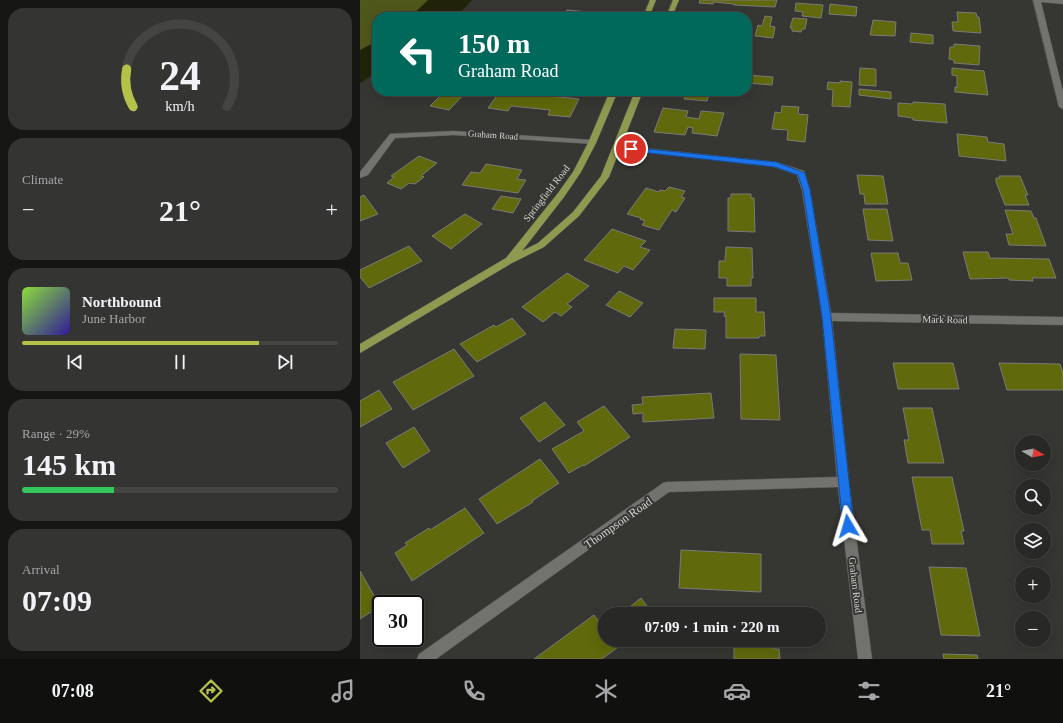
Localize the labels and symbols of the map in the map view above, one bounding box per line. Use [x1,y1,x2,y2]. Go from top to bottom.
street label: Graham Road [468,128,519,142]
pin [614,132,648,166]
street label: Springfield Road [521,163,572,224]
street label: Mark Road [922,314,968,325]
north arrow [1015,435,1051,471]
street label: Thompson Road [581,494,655,552]
position arrow [827,505,869,547]
street label: Graham Road [847,557,864,613]
speed limit sign: 30 [372,595,424,647]

